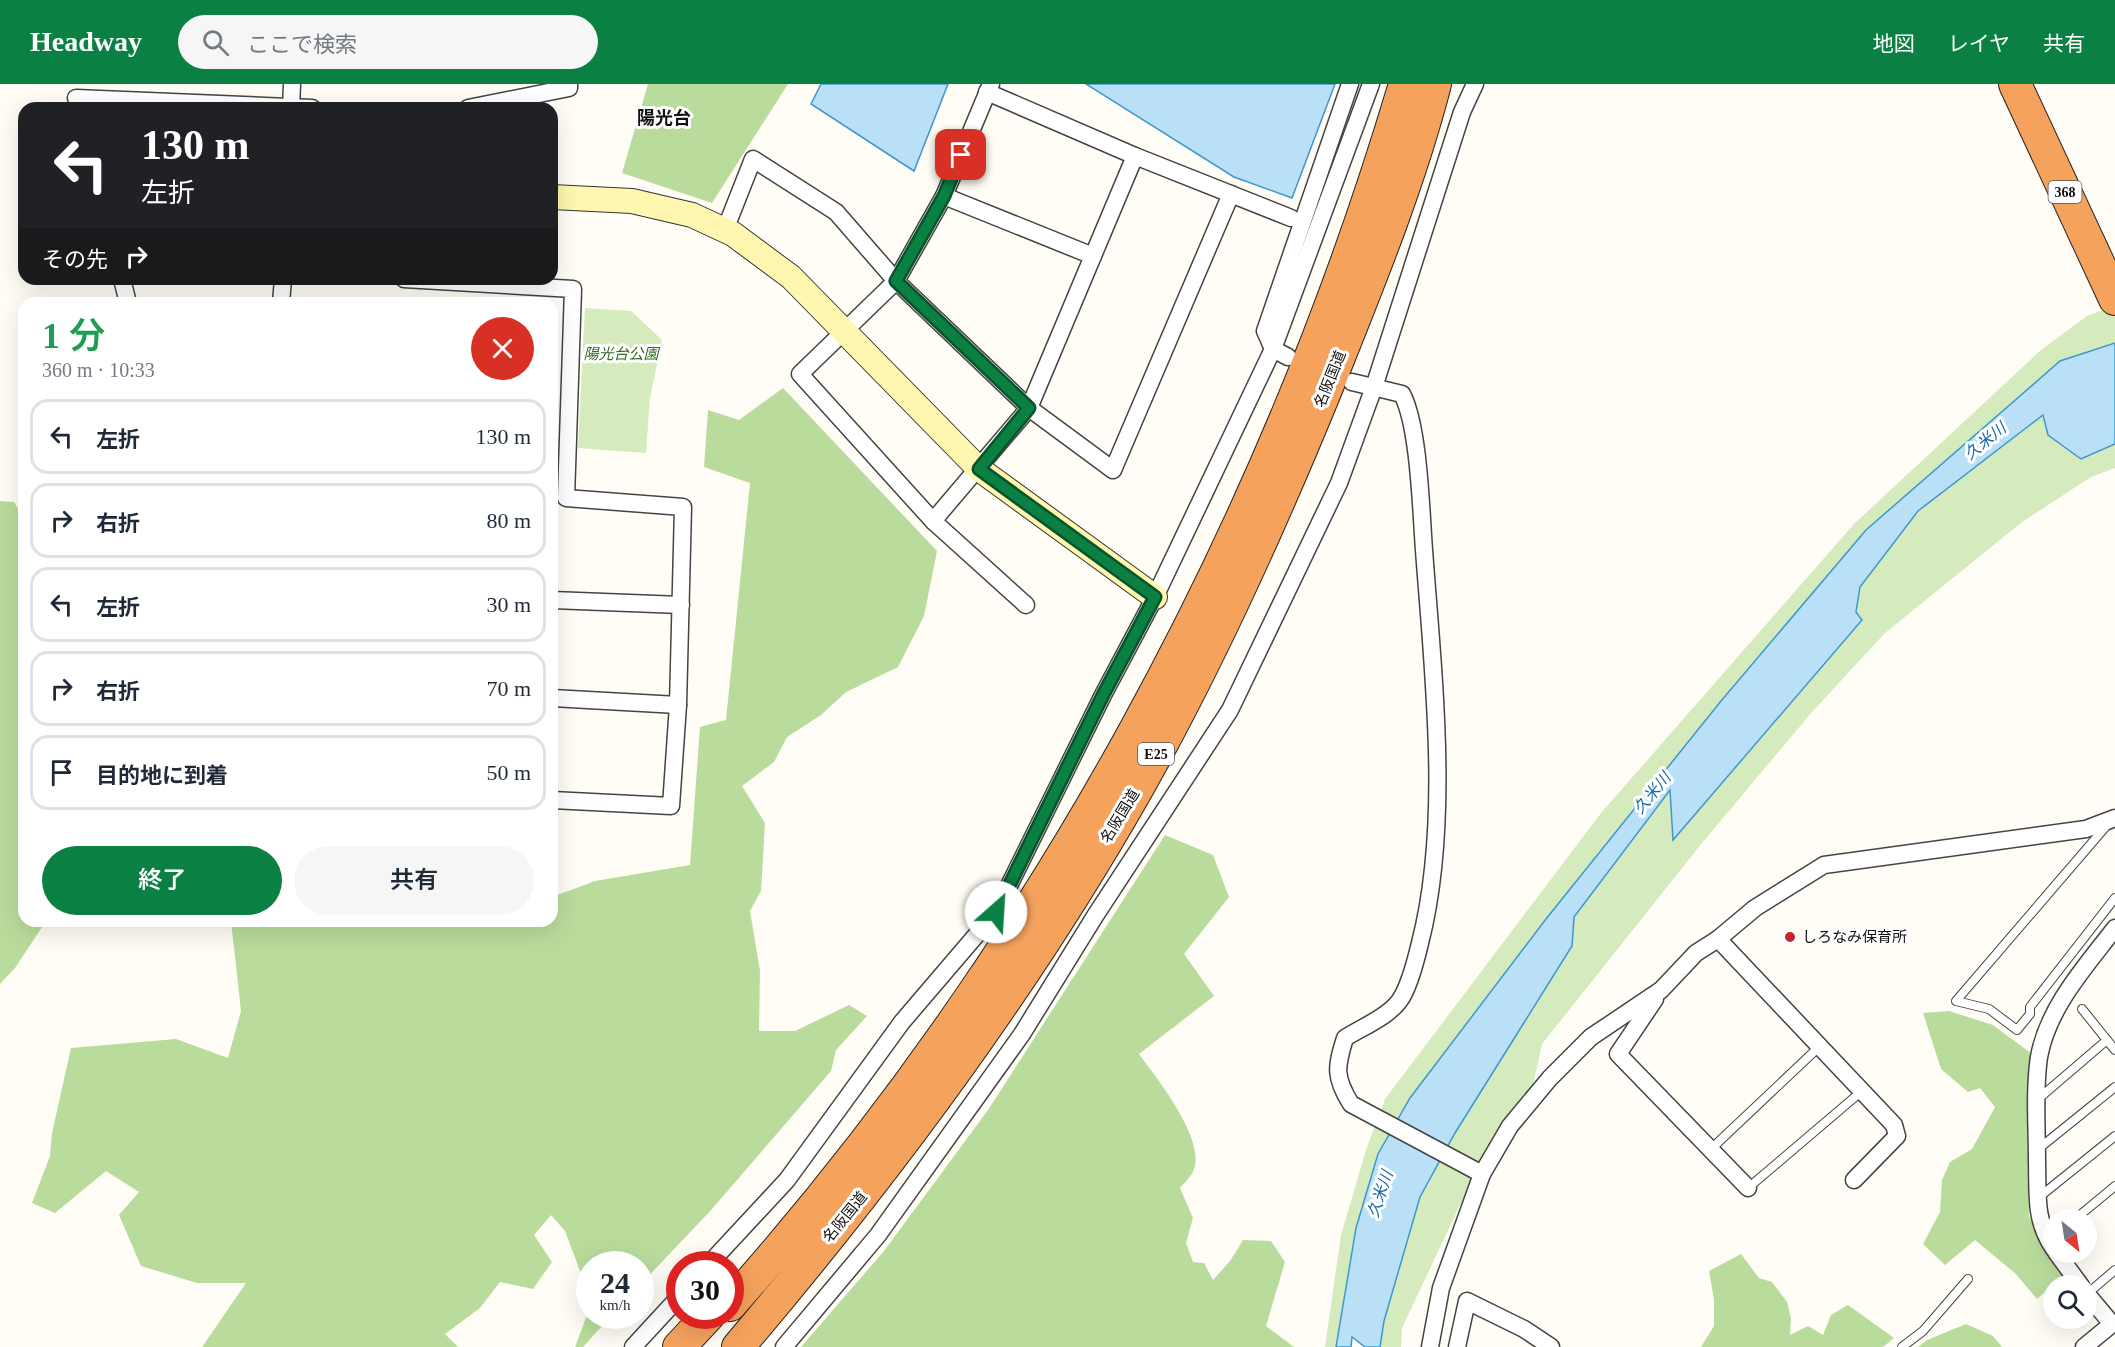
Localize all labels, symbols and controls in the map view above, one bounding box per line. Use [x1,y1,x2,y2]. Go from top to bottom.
search box [178,15,598,69]
text: Headway [30,26,142,57]
icon: search [199,26,232,59]
text: ここで検索 [247,32,357,57]
text: 地図 [1873,32,1915,56]
text: レイヤ [1948,32,2010,56]
text: 共有 [2043,32,2085,56]
district label: 陽光台 [637,108,691,128]
text: 130 m [141,122,250,168]
icon: left [42,126,120,204]
pin [935,129,986,180]
icon: arrive [944,138,977,171]
text: 左折 [141,178,195,208]
road number: 368 [2048,181,2082,203]
icon: right [120,240,153,273]
text: その先 [42,247,108,272]
text: 1 分 [42,316,105,356]
button: close [471,317,534,380]
park label: 陽光台公園 [583,346,660,362]
street label: 名阪国道 [1311,348,1349,410]
text: 360 m · 10:33 [42,359,155,381]
water label: 久米川 [1961,418,2011,463]
icon: left [45,420,78,453]
text: 130 m [475,424,531,449]
text: 左折 [96,427,140,452]
icon: right [45,504,78,537]
text: 80 m [486,508,531,533]
text: 右折 [96,511,140,536]
icon: left [45,588,78,621]
text: 30 m [486,592,531,617]
text: 左折 [96,595,140,620]
icon: right [45,672,78,705]
text: 70 m [486,676,531,701]
text: 右折 [96,679,140,704]
road number: E25 [1138,743,1174,765]
icon: arrive [45,756,78,789]
text: 50 m [486,760,531,785]
text: 目的地に到着 [96,763,228,788]
water label: 久米川 [1630,768,1675,817]
street label: 名阪国道 [1098,786,1142,846]
button: 終了 [42,846,282,915]
button: 共有 [294,846,534,915]
position arrow [964,880,1028,944]
place label: しろなみ保育所 [1802,929,1907,945]
marker: しろなみ保育所 [1783,930,1797,944]
water label: 久米川 [1364,1167,1396,1219]
street label: 名阪国道 [820,1189,870,1245]
north arrow [2043,1209,2097,1263]
map controls [2043,1209,2097,1329]
speed limit sign: 30 [666,1251,744,1329]
text: 24 [600,1266,630,1299]
button: search [2043,1275,2097,1329]
text: km/h [600,1297,630,1313]

